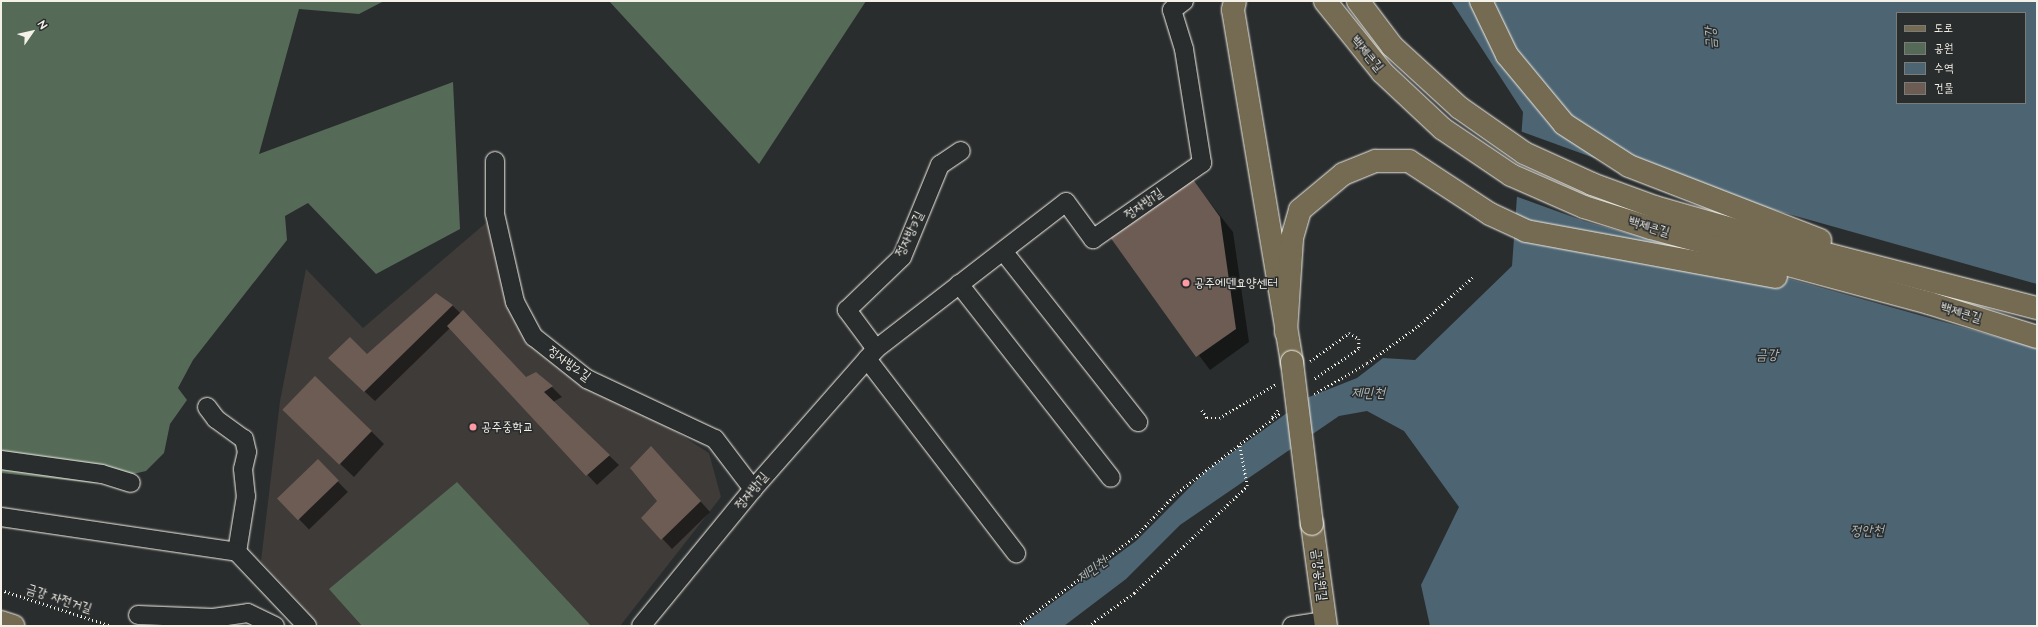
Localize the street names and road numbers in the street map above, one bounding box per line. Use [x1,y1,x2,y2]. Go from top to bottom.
street label: 백제큰길 [1348,33,1386,75]
street label: 정자방1길 [1122,185,1166,223]
street label: 정자방3길 [892,209,928,259]
street label: 백제큰길 [1627,213,1671,241]
street label: 백제큰길 [1939,299,1983,327]
street label: 정자방2길 [544,343,594,385]
street label: 정자방1길 [732,469,772,513]
street label: 금강공원길 [1308,548,1330,602]
street label: 금강 자전거길 [24,581,94,617]

